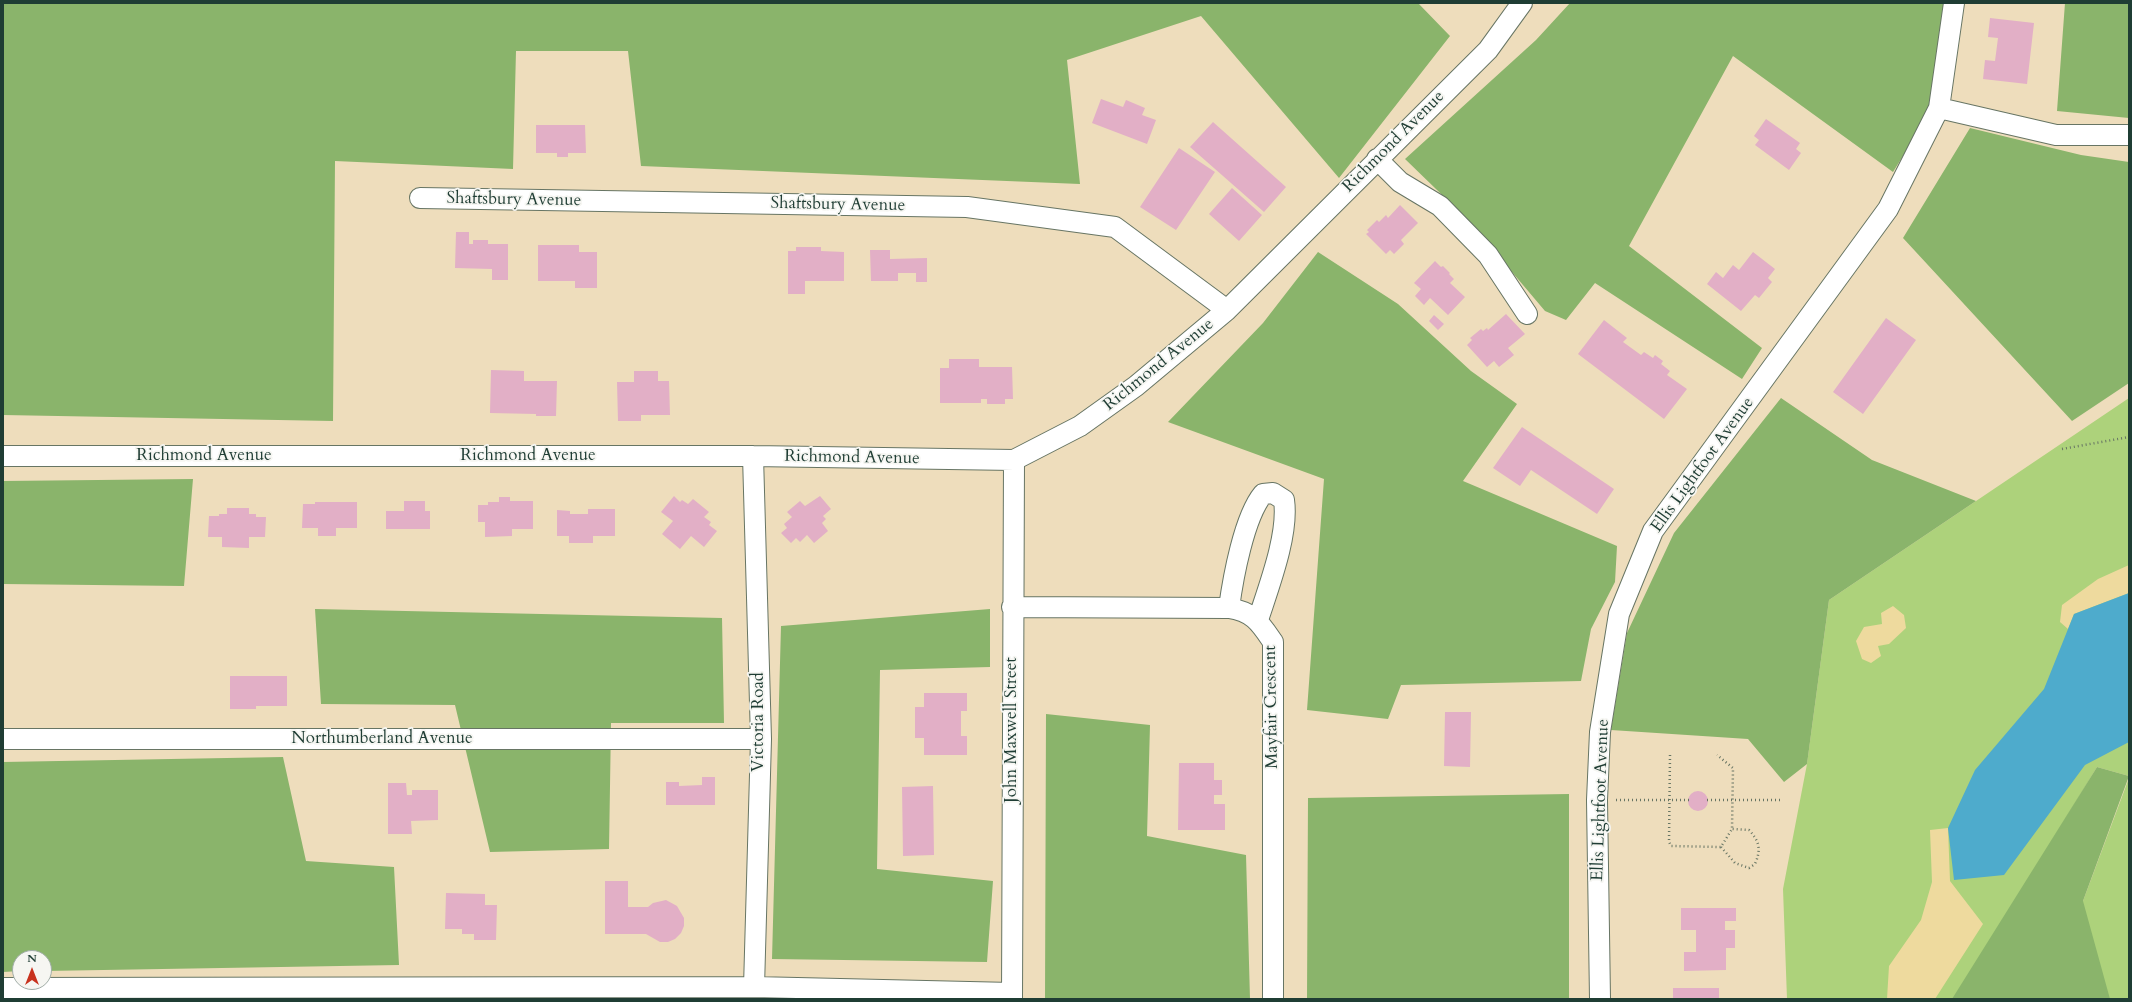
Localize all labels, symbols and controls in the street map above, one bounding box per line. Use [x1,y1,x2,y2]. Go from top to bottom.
street label: Richmond Avenue [1339,87,1449,197]
street label: Shaftsbury Avenue [446,189,582,211]
street label: Shaftsbury Avenue [770,194,906,216]
street label: Richmond Avenue [1100,314,1218,416]
street label: Ellis Lightfoot Avenue [1647,393,1759,537]
street label: Richmond Avenue [136,446,272,466]
street label: Richmond Avenue [460,446,596,466]
street label: Richmond Avenue [784,447,920,469]
street label: Mayfair Crescent [1261,645,1283,769]
street label: John Maxwell Street [1002,657,1022,803]
street label: Victoria Road [749,672,769,772]
street label: Ellis Lightfoot Avenue [1588,719,1614,881]
street label: Northumberland Avenue [291,729,473,749]
north arrow [12,950,52,990]
text: N [27,951,37,966]

